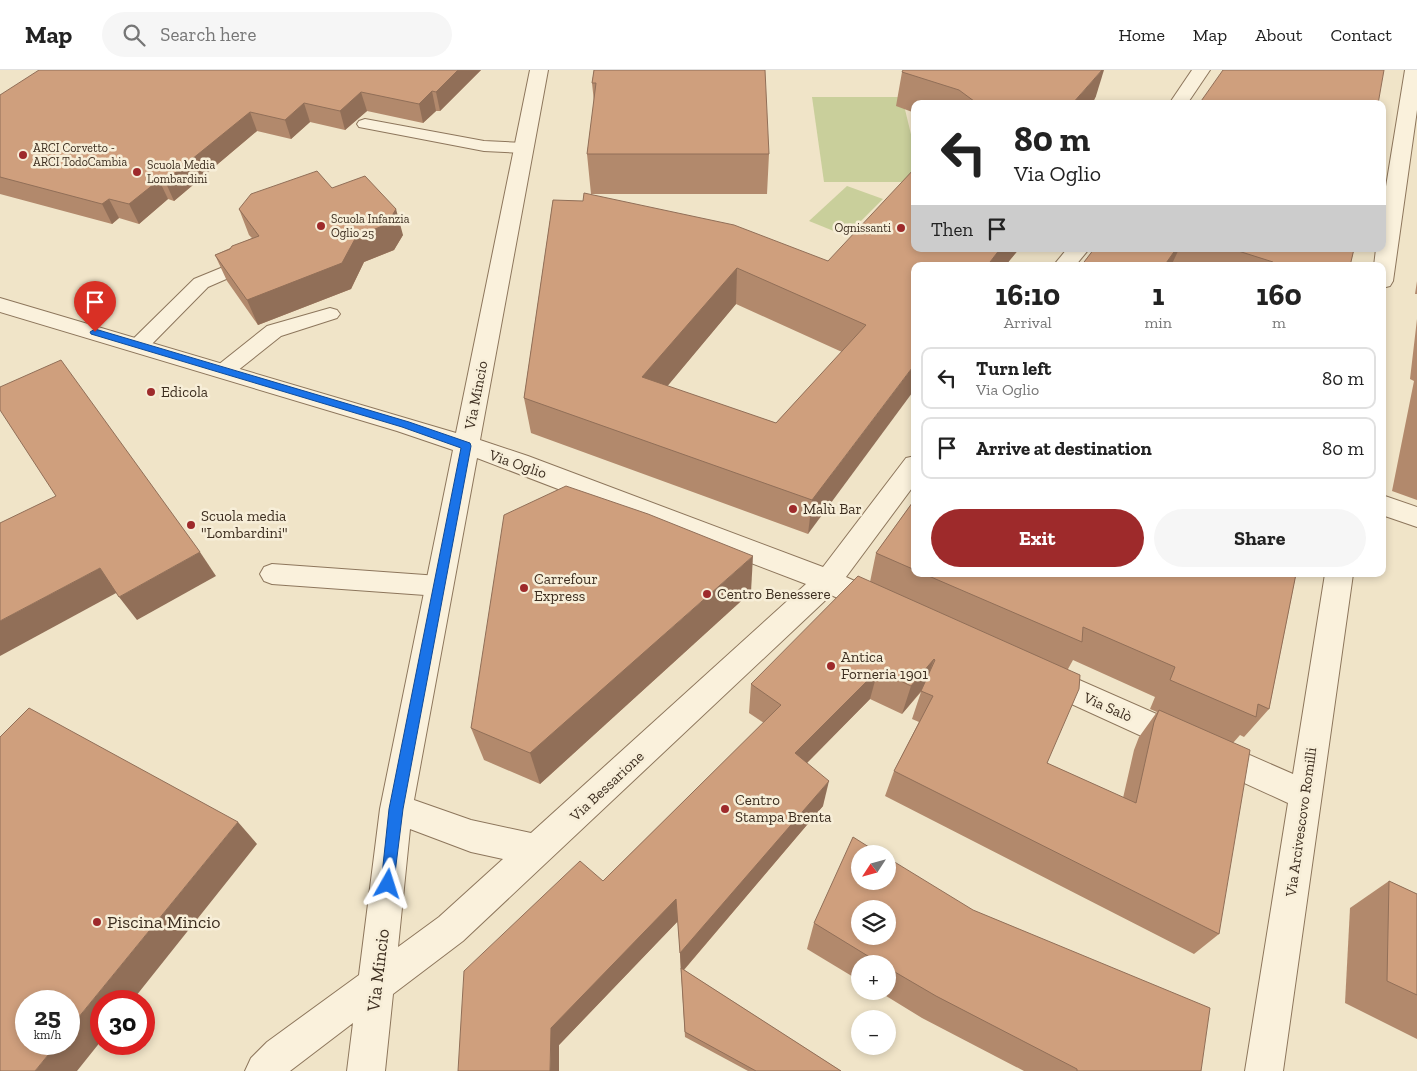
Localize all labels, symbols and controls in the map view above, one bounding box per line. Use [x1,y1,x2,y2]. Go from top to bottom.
search box [102,12,452,57]
text: Map [25,20,72,49]
icon: search [120,21,148,49]
text: Search here [160,23,257,46]
text: Home [1118,24,1165,46]
text: Map [1193,24,1227,46]
text: About [1255,24,1302,46]
text: Contact [1330,24,1392,46]
text: 80 m [1014,118,1090,160]
icon: left [931,120,996,185]
place label: ARCI Corvetto - ARCI TodoCambia [33,141,127,169]
marker: ARCI Corvetto - ARCI TodoCambia [17,149,29,161]
place label: Scuola Media Lombardini [147,158,215,186]
text: Via Oglio [1014,160,1101,187]
marker: Scuola Media Lombardini [131,166,143,178]
place label: Scuola Infanzia Oglio 25 [331,212,410,240]
icon: arrive [983,215,1011,243]
text: Then [931,218,973,241]
marker: Scuola Infanzia Oglio 25 [315,220,327,232]
place label: Ognissanti [834,221,892,235]
marker: Ognissanti [895,222,907,234]
text: 16:10 [995,277,1060,313]
text: 1 [1152,277,1164,313]
text: 160 [1256,277,1302,313]
pin [74,281,116,332]
icon: arrive [81,288,109,316]
text: Arrival [1004,313,1052,332]
text: min [1145,313,1172,332]
text: m [1272,313,1286,332]
text: Turn left [976,357,1051,380]
street label: Via Mincio [460,359,491,432]
icon: left [933,364,961,392]
text: 80 m [1322,367,1364,390]
text: Via Oglio [976,380,1039,399]
place label: Edicola [161,383,208,401]
marker: Edicola [145,386,157,398]
icon: arrive [933,434,961,462]
text: Arrive at destination [976,437,1152,460]
text: 80 m [1322,437,1364,460]
street label: Via Oglio [486,446,549,482]
place label: Malù Bar [803,500,862,518]
marker: Malù Bar [787,503,799,515]
place label: Scuola media "Lombardini" [201,507,288,542]
button: Exit [931,509,1144,567]
button: Share [1154,509,1366,567]
marker: Scuola media "Lombardini" [185,519,197,531]
place label: Carrefour Express [534,570,598,605]
marker: Carrefour Express [518,582,530,594]
place label: Centro Benessere [717,585,831,603]
marker: Centro Benessere [701,588,713,600]
place label: Antica Forneria 1901 [841,648,928,683]
marker: Antica Forneria 1901 [825,660,837,672]
street label: Via Salò [1080,688,1135,726]
street label: Via Arcivescovo Romilli [1281,746,1320,899]
street label: Via Bessarione [566,747,648,826]
place label: Centro Stampa Brenta [735,791,831,826]
marker: Centro Stampa Brenta [719,803,731,815]
north arrow [851,845,896,890]
map controls [851,845,896,1055]
position arrow [361,857,413,909]
button: layers [851,900,896,945]
place label: Piscina Mincio [107,911,221,933]
marker: Piscina Mincio [91,916,103,928]
street label: Via Mincio [362,927,394,1014]
button: + [851,955,896,1000]
speed limit sign: 30 [90,990,155,1055]
text: 25 [34,1001,61,1031]
button: − [851,1010,896,1055]
text: km/h [34,1028,61,1042]

